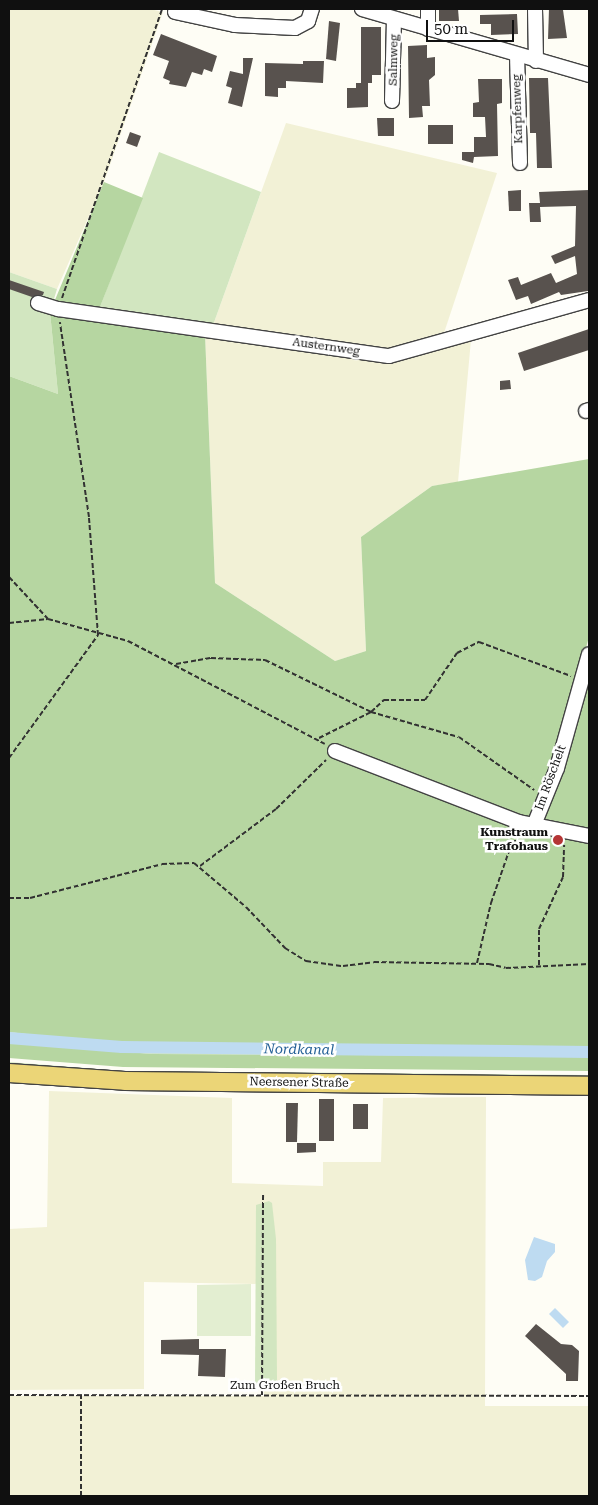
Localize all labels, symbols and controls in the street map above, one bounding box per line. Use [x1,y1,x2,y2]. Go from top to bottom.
scale bar [428,10,516,42]
text: 50 m [434,20,468,38]
street label: Salmweg [386,34,402,86]
street label: Karpfenweg [510,74,526,144]
street label: Austernweg [291,335,361,359]
street label: Im Röschelt [532,743,570,813]
place label: Kunstraum Trafohaus [480,826,548,854]
marker: Kunstraum Trafohaus [552,834,564,846]
water label: Nordkanal [264,1040,334,1058]
street label: Neersener Straße [249,1075,349,1091]
street label: Zum Großen Bruch [230,1379,340,1393]

